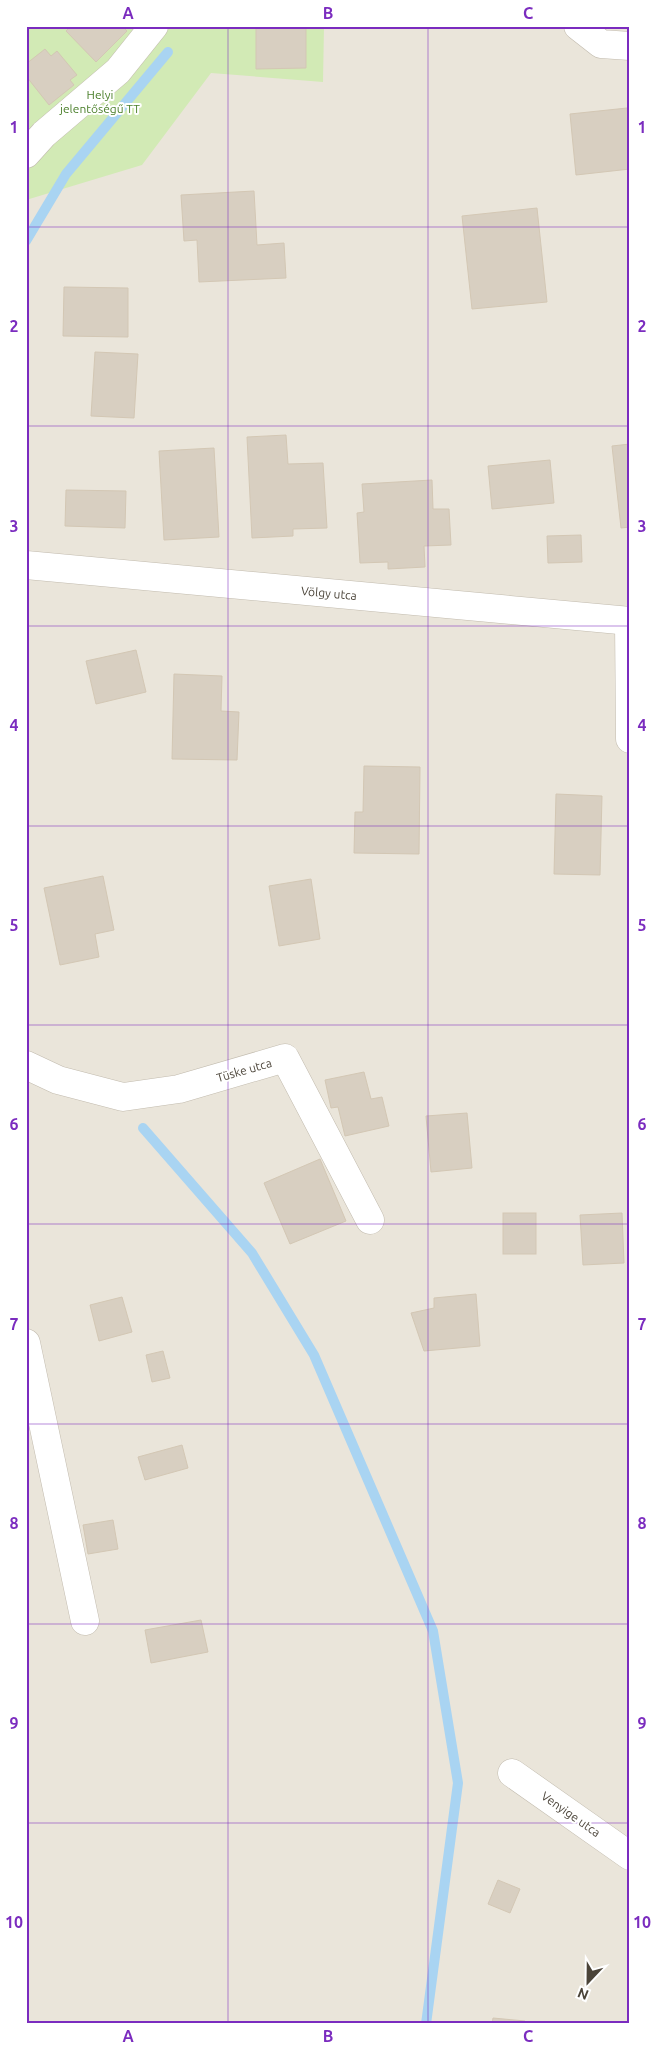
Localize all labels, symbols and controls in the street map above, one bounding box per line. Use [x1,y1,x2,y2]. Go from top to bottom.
text: A [122,4,134,22]
text: B [323,4,333,22]
text: C [523,4,533,22]
park label: Helyi jelentőségű TT [59,88,140,115]
text: 1 [9,118,19,136]
text: 1 [637,118,647,136]
text: 2 [9,317,19,335]
text: 2 [637,317,647,335]
text: 3 [9,517,19,535]
text: 3 [637,517,647,535]
street label: Völgy utca [301,584,357,602]
text: 4 [9,716,19,734]
text: 4 [637,716,647,734]
text: 5 [9,916,19,934]
text: 5 [637,916,647,934]
street label: Tüske utca [215,1056,273,1084]
text: 6 [9,1115,19,1133]
text: 6 [637,1115,647,1133]
text: 7 [9,1315,19,1333]
text: 7 [637,1315,647,1333]
text: 8 [9,1514,19,1532]
text: 8 [637,1514,647,1532]
text: 9 [9,1714,19,1732]
text: 9 [637,1714,647,1732]
street label: Venyige utca [539,1789,603,1839]
text: 10 [5,1913,23,1931]
text: 10 [633,1913,651,1931]
north arrow [564,1958,614,2008]
text: N [575,1985,591,2003]
text: A [122,2027,134,2045]
text: B [323,2027,333,2045]
text: C [523,2027,533,2045]

